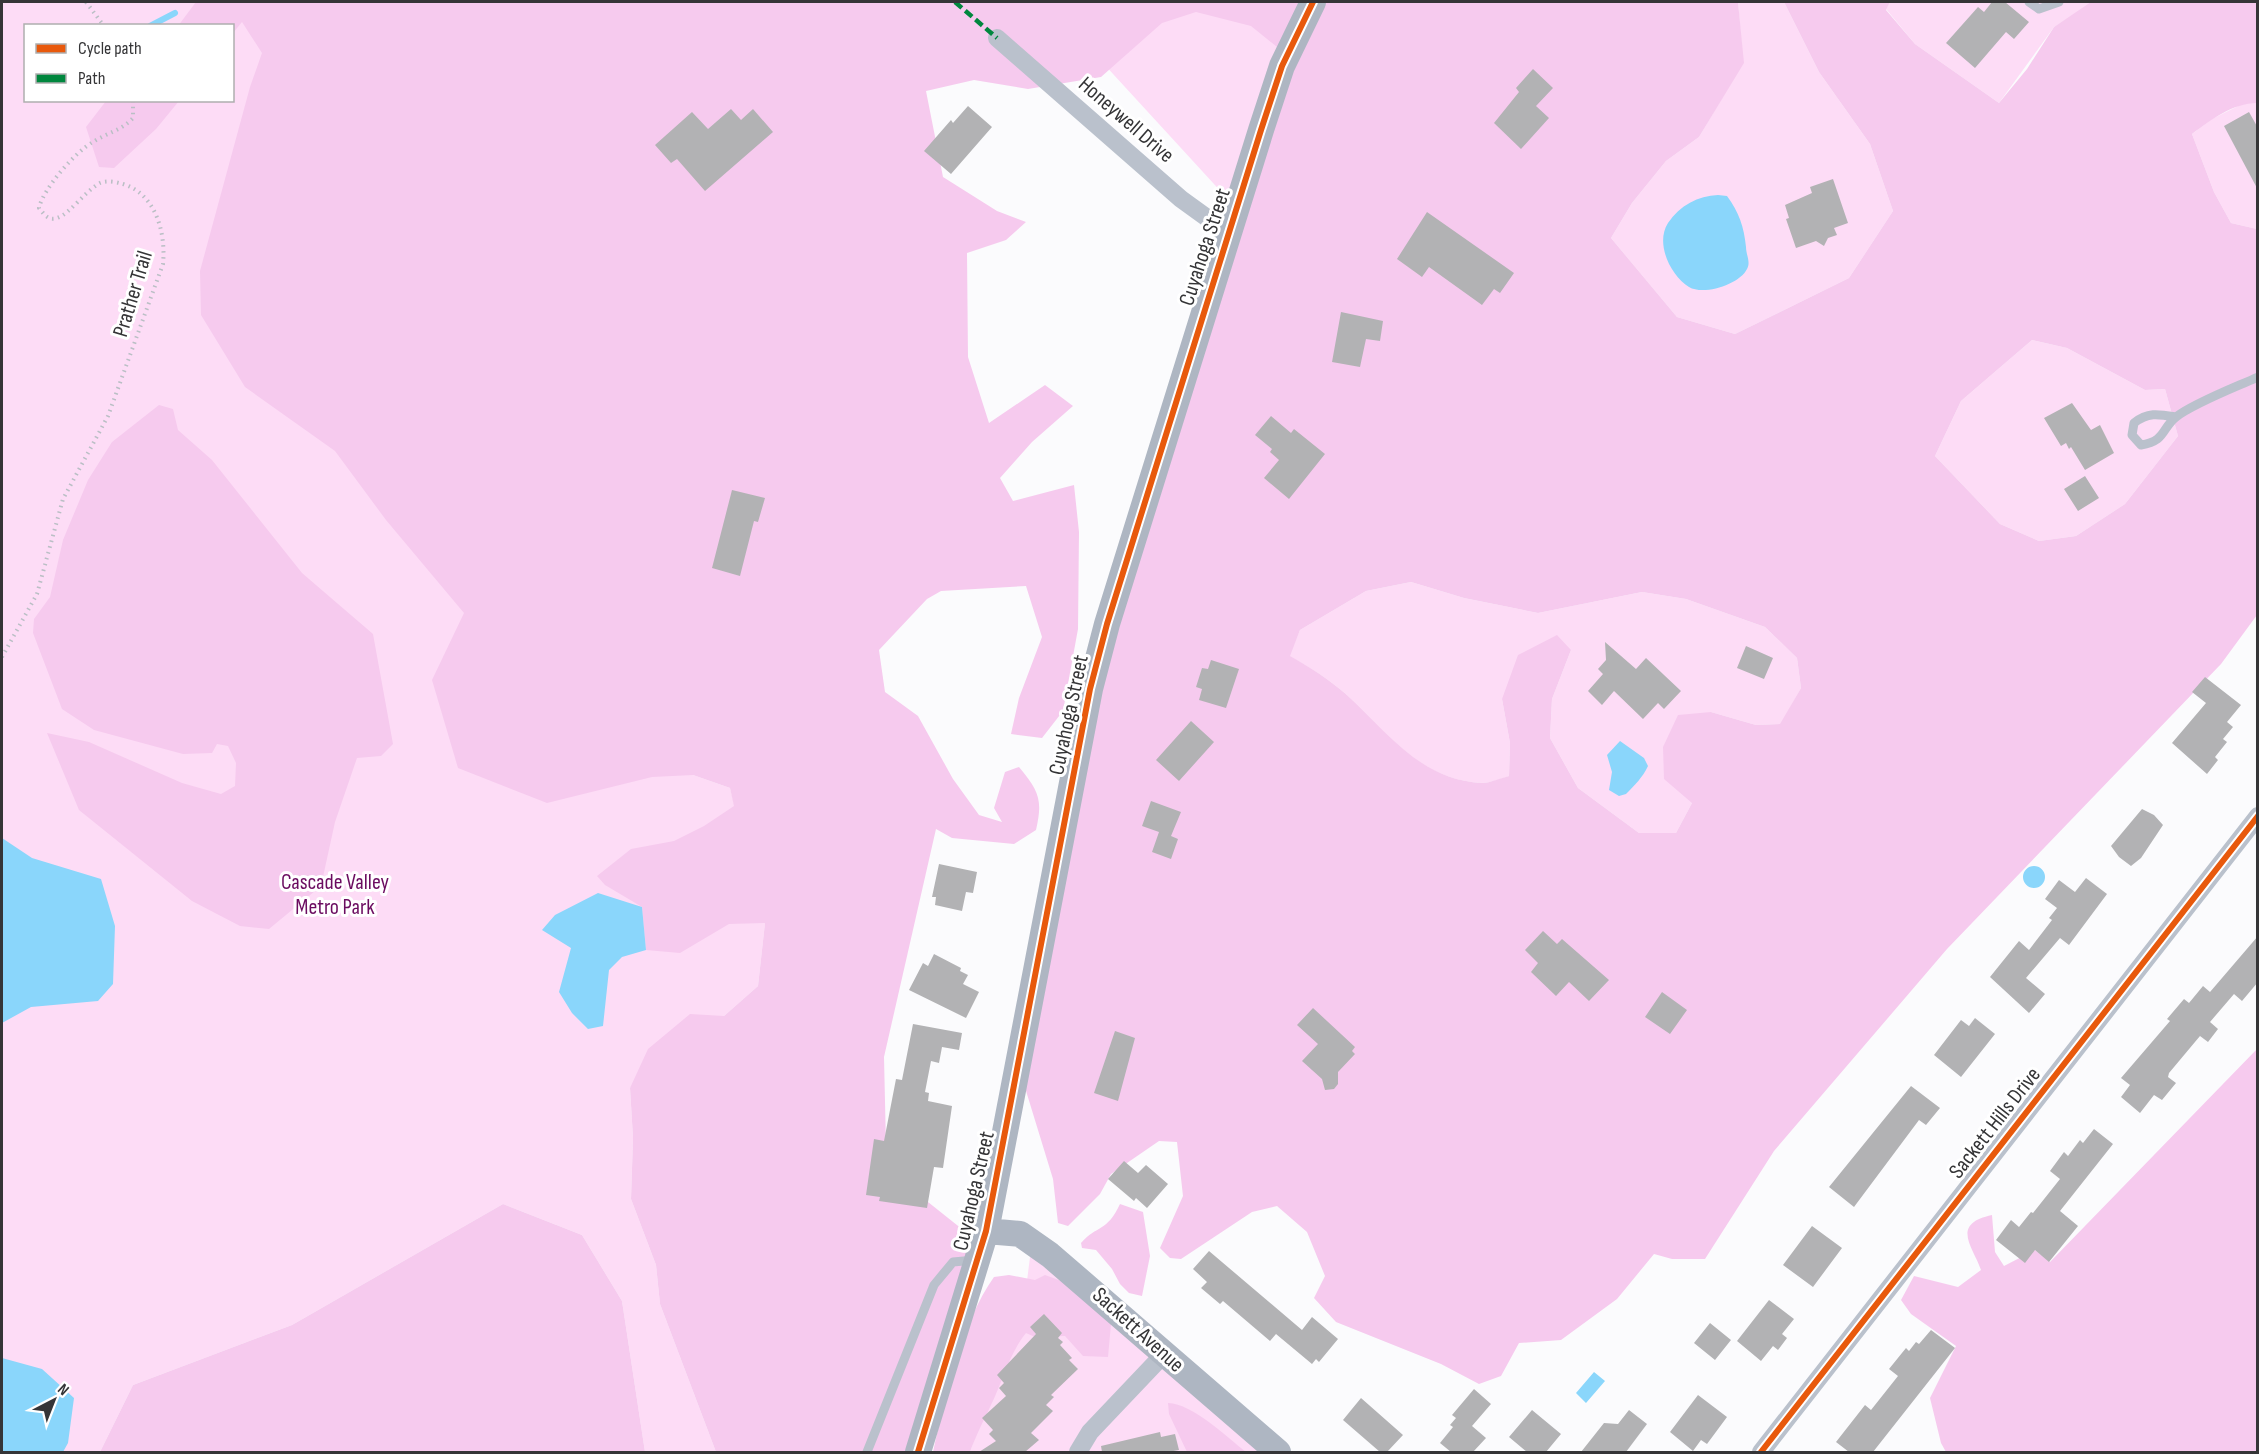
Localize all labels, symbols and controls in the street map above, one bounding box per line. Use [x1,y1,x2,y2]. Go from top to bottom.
legend [24,24,234,102]
text: Cycle path [78,38,142,59]
text: Path [78,68,106,89]
street label: Honeywell Drive [1073,71,1179,169]
street label: Cuyahoga Street [1173,185,1237,309]
street label: Prather Trail [107,248,159,340]
street label: Cuyahoga Street [1043,652,1095,777]
park label: Cascade Valley Metro Park [281,869,390,921]
street label: Sackett Hills Drive [1943,1062,2047,1184]
street label: Cuyahoga Street [947,1128,1001,1253]
street label: Sackett Avenue [1087,1282,1189,1378]
north arrow [24,1370,84,1430]
text: N [54,1380,73,1400]

